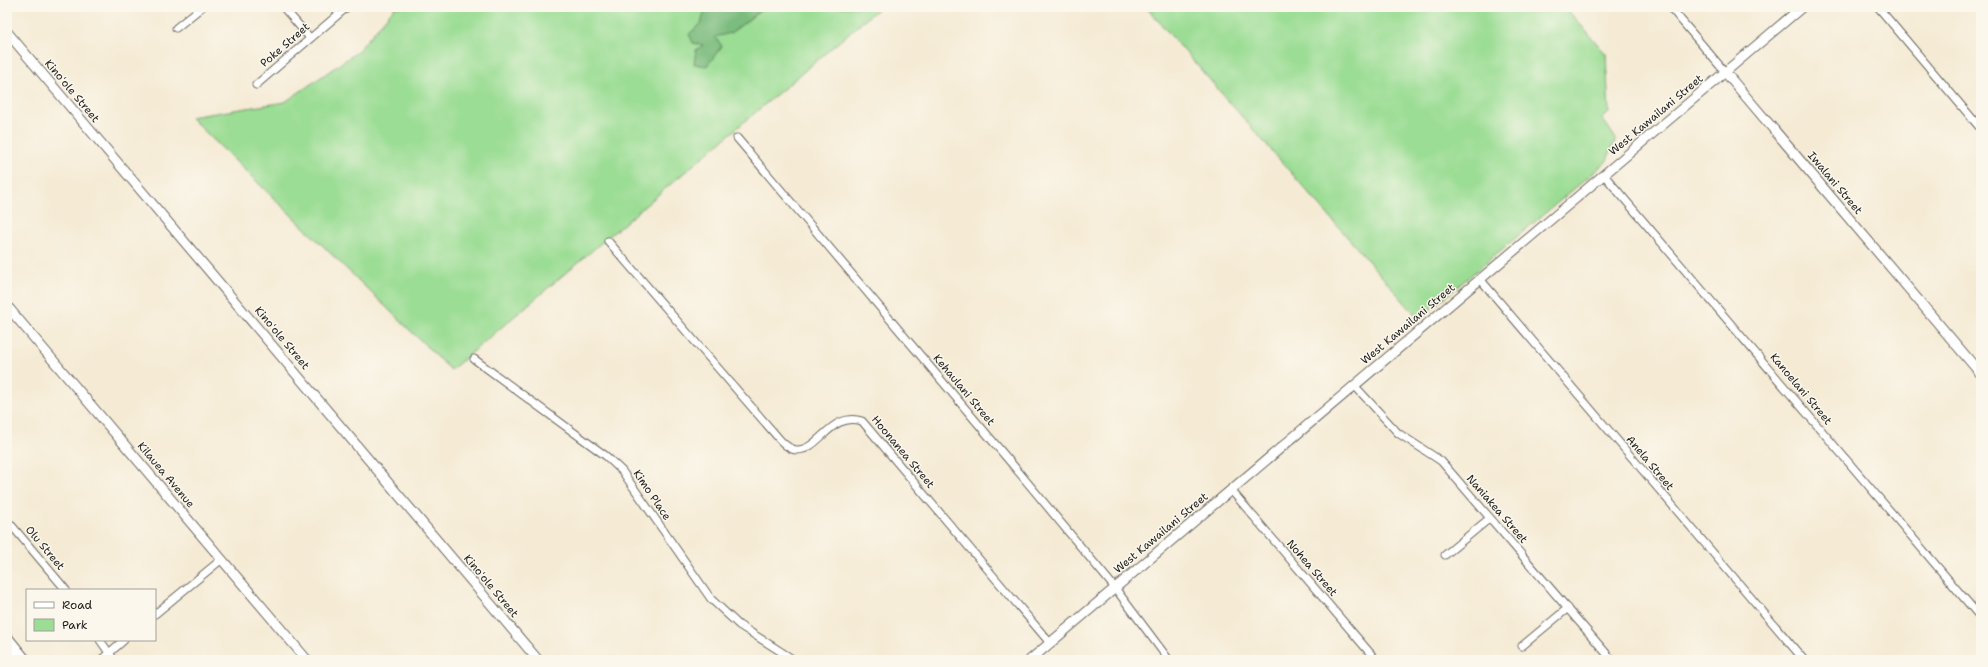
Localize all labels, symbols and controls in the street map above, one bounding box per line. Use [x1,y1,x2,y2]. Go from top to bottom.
street label: Poke Street [257,19,313,71]
street label: Kinoʻole Street [41,56,103,126]
street label: West Kawailani Street [1606,71,1706,159]
street label: Iwalani Street [1804,148,1866,218]
street label: West Kawailani Street [1358,280,1458,368]
street label: Kinoʻole Street [251,303,313,373]
street label: Kanoelani Street [1767,350,1835,428]
street label: Kehaulani Street [930,351,998,429]
street label: Hoonanea Street [868,413,938,492]
street label: Anela Street [1623,433,1677,494]
street label: Kilauea Avenue [134,439,198,511]
street label: Kimo Place [630,467,674,523]
street label: Naniakea Street [1463,471,1531,547]
street label: West Kawailani Street [1111,489,1211,577]
street label: Olu Street [22,523,68,573]
street label: Nohea Street [1283,536,1341,600]
street label: Kinoʻole Street [460,551,522,621]
legend [26,589,156,641]
text: Road [62,597,93,613]
text: Park [62,617,88,633]

